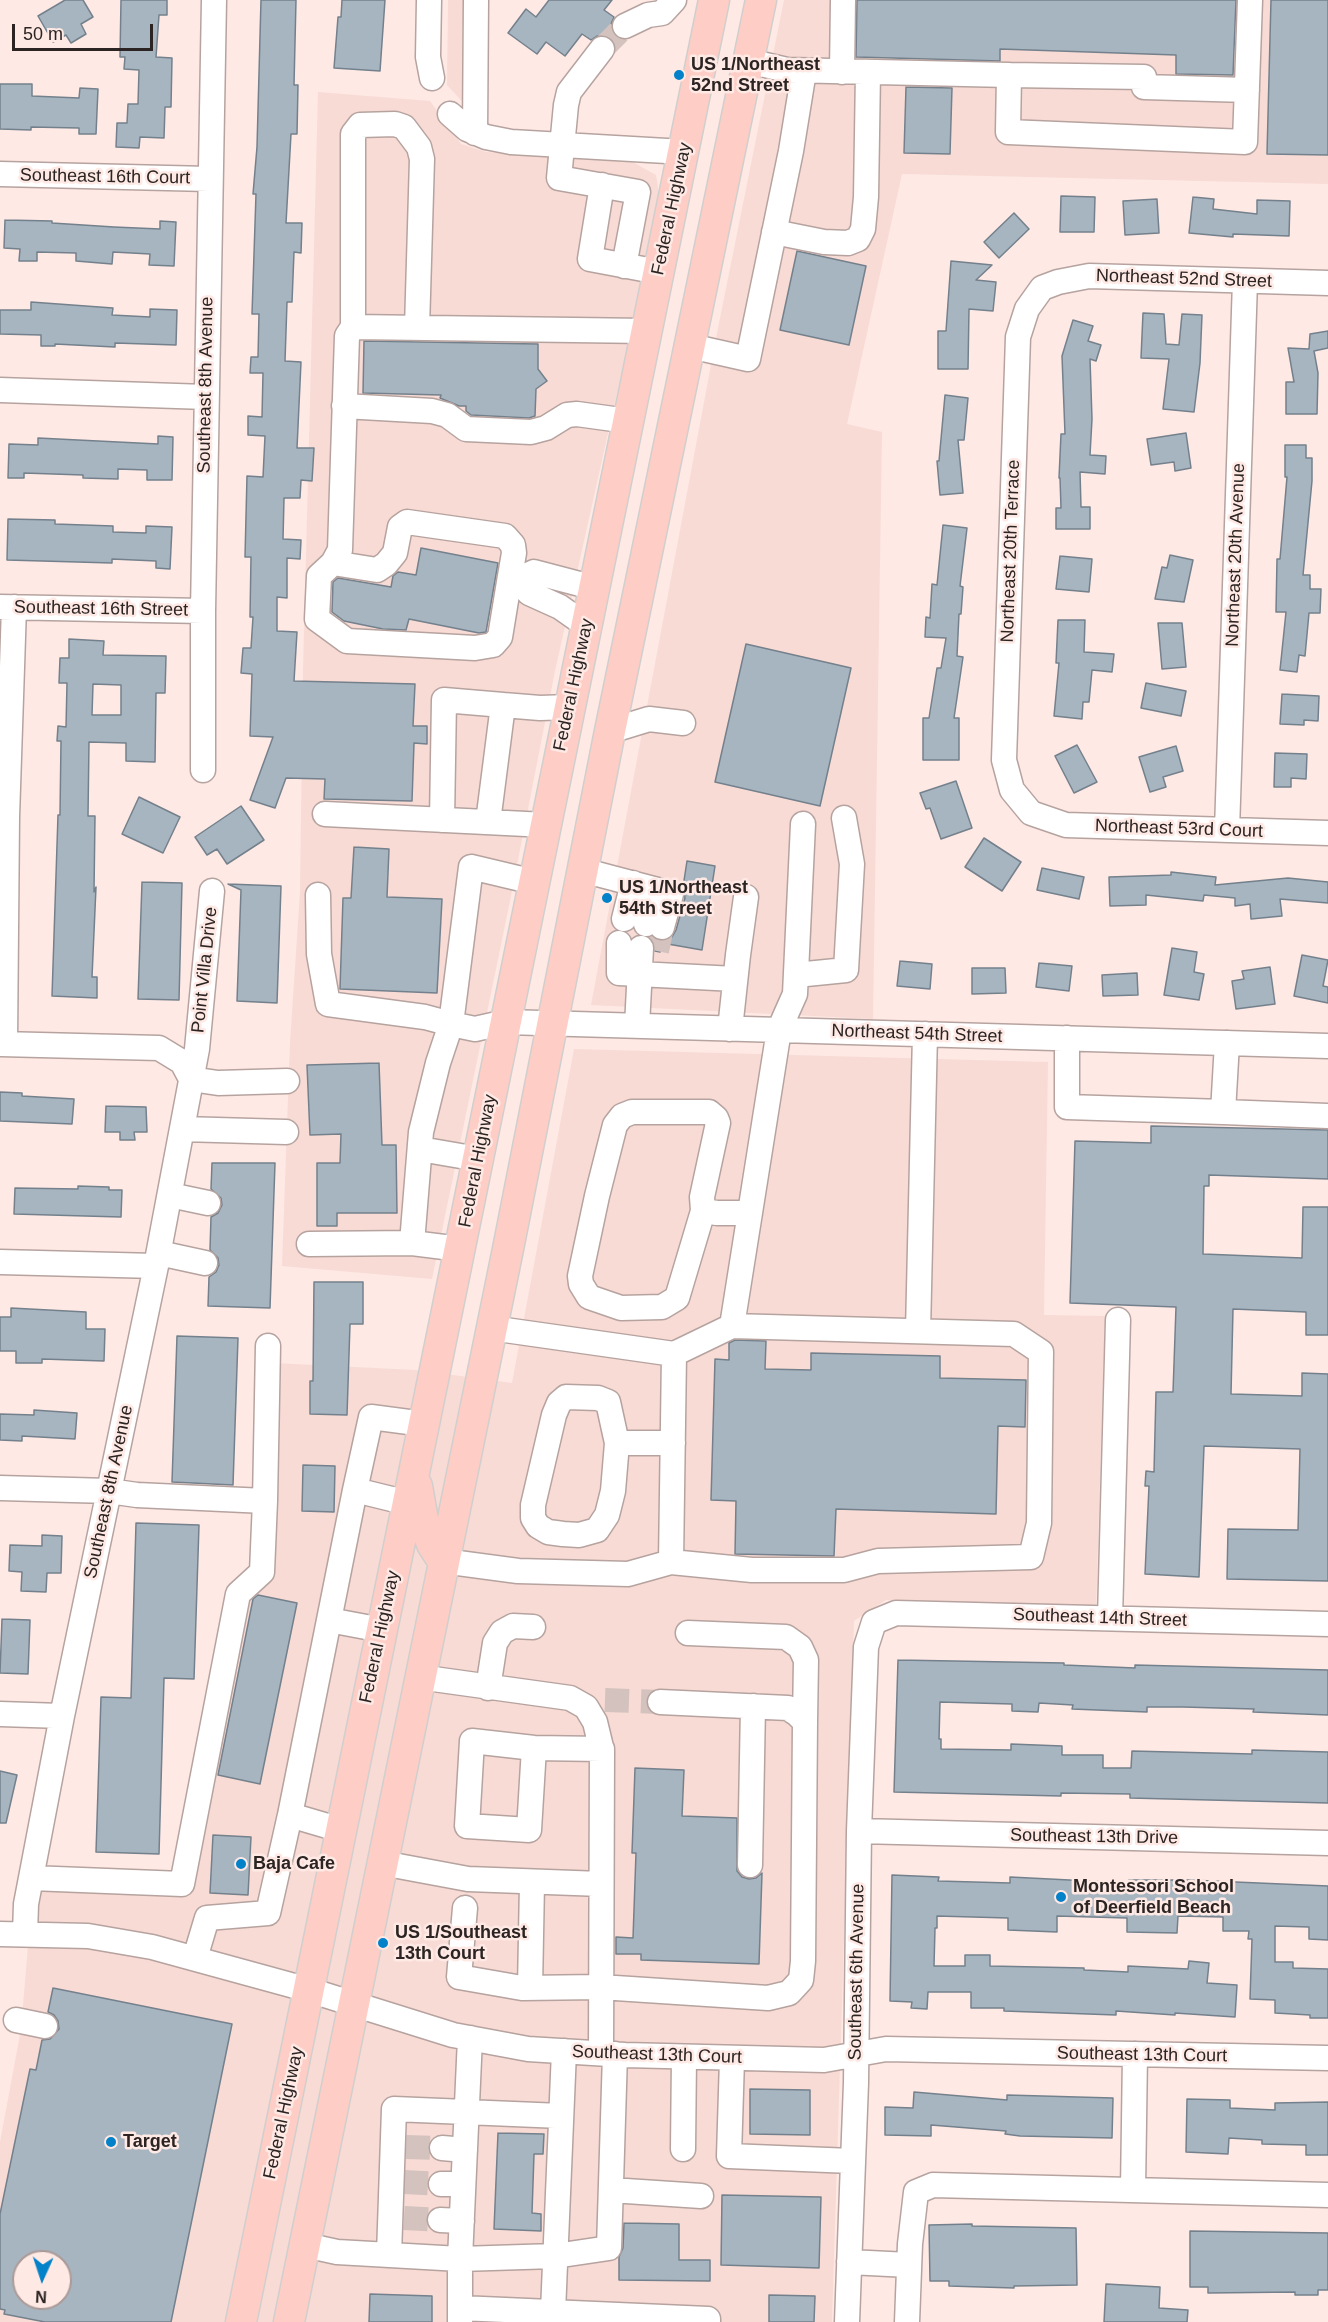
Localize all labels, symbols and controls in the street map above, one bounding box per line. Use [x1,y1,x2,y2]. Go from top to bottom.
scale bar [15,12,156,50]
text: 50 m [23,24,63,44]
place label: US 1/Northeast 52nd Street [691,54,820,97]
marker: US 1/Northeast 52nd Street [672,68,686,82]
street label: Federal Highway [647,141,697,277]
street label: Southeast 16th Court [20,165,190,189]
street label: Northeast 52nd Street [1096,265,1272,293]
street label: Southeast 8th Avenue [194,296,218,474]
street label: Northeast 20th Terrace [997,459,1025,643]
street label: Northeast 20th Avenue [1222,463,1250,647]
street label: Southeast 16th Street [14,597,188,621]
street label: Federal Highway [549,617,599,753]
street label: Northeast 53rd Court [1095,815,1263,843]
place label: US 1/Northeast 54th Street [619,877,748,920]
marker: US 1/Northeast 54th Street [600,891,614,905]
street label: Point Villa Drive [188,906,222,1034]
street label: Northeast 54th Street [831,1020,1003,1048]
street label: Federal Highway [455,1093,501,1229]
street label: Southeast 8th Avenue [80,1403,138,1581]
street label: Federal Highway [355,1569,405,1705]
street label: Southeast 14th Street [1013,1604,1187,1632]
street label: Southeast 13th Drive [1010,1825,1178,1849]
place label: Baja Cafe [253,1853,335,1875]
marker: Baja Cafe [234,1857,248,1871]
place label: Montessori School of Deerfield Beach [1073,1876,1234,1918]
street label: Southeast 6th Avenue [845,1883,869,2061]
marker: Montessori School of Deerfield Beach [1054,1890,1068,1904]
place label: US 1/Southeast 13th Court [395,1922,527,1964]
marker: US 1/Southeast 13th Court [376,1936,390,1950]
street label: Southeast 13th Court [572,2041,742,2069]
street label: Southeast 13th Court [1057,2043,1227,2067]
street label: Federal Highway [259,2045,309,2181]
place label: Target [123,2131,177,2153]
marker: Target [104,2135,118,2149]
north arrow [12,2250,72,2310]
text: N [35,2288,47,2305]

